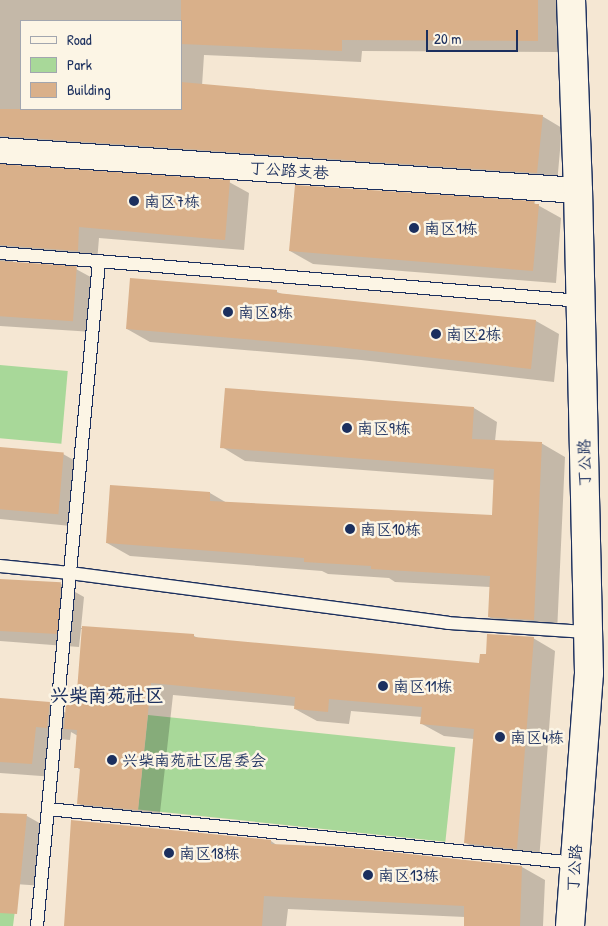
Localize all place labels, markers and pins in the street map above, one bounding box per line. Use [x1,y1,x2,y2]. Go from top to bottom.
place label: 南区7栋 [144,191,200,211]
marker: 南区7栋 [128,195,140,207]
place label: 南区1栋 [424,218,478,238]
marker: 南区1栋 [408,222,420,234]
place label: 南区8栋 [238,302,293,322]
marker: 南区8栋 [222,306,234,318]
place label: 南区2栋 [446,324,501,344]
marker: 南区2栋 [430,328,442,340]
place label: 南区9栋 [357,418,411,438]
marker: 南区9栋 [341,422,353,434]
place label: 南区10栋 [360,519,421,539]
marker: 南区10栋 [344,523,356,535]
place label: 南区11栋 [393,676,453,696]
marker: 南区11栋 [377,680,389,692]
place label: 南区4栋 [510,727,564,747]
marker: 南区4栋 [494,731,506,743]
place label: 兴柴南苑社区居委会 [122,750,266,770]
marker: 兴柴南苑社区居委会 [106,754,118,766]
place label: 南区18栋 [179,843,240,863]
marker: 南区18栋 [163,847,175,859]
place label: 南区13栋 [378,865,439,885]
marker: 南区13栋 [362,869,374,881]

